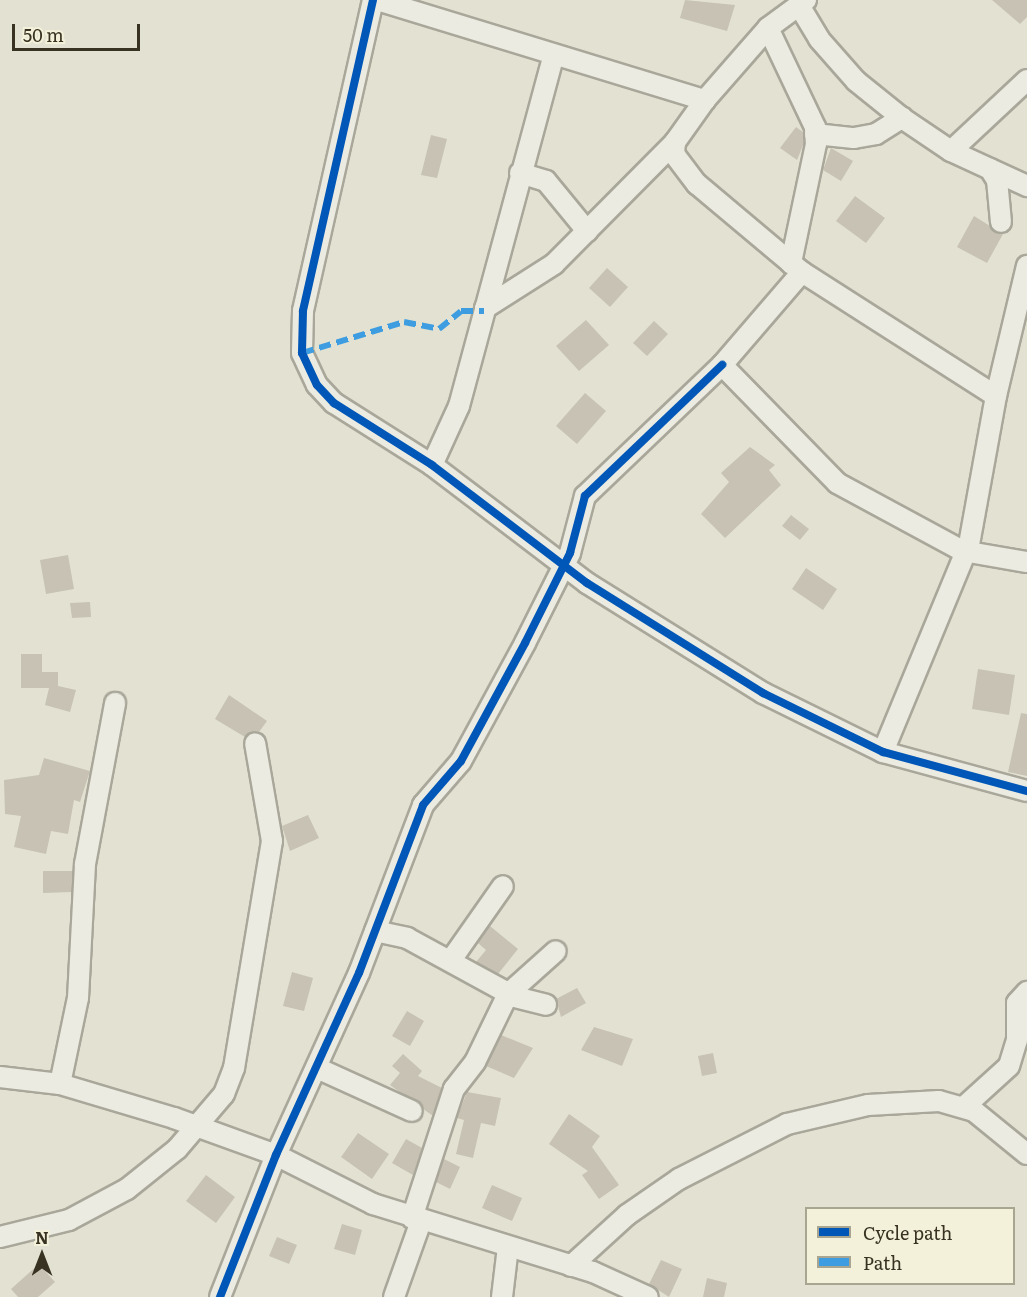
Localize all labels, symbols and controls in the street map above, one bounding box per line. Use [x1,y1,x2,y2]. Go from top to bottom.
scale bar [15,12,142,50]
text: 50 m [23,21,64,48]
legend [805,1207,1015,1285]
text: Cycle path [863,1219,952,1246]
north arrow [12,1225,72,1285]
text: N [35,1225,49,1249]
text: Path [863,1249,902,1276]

